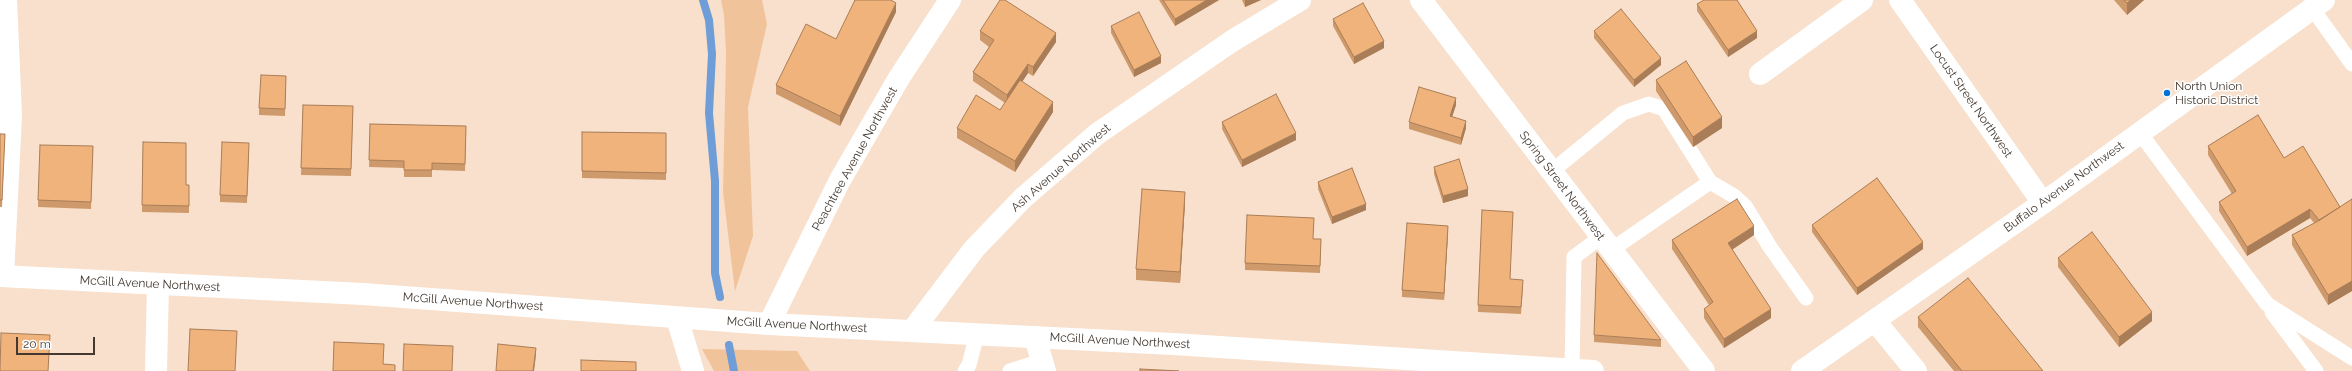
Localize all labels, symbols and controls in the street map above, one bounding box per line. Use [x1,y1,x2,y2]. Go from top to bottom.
street label: Locust Street Northwest [1926,42,2016,160]
place label: North Union Historic District [2175,79,2258,107]
street label: Peachtree Avenue Northwest [809,84,901,234]
marker: North Union Historic District [2162,88,2172,98]
street label: Ash Avenue Northwest [1008,121,1114,215]
street label: Spring Street Northwest [1516,129,1608,243]
street label: Buffalo Avenue Northwest [2001,139,2127,235]
street label: McGill Avenue Northwest [79,273,221,295]
street label: McGill Avenue Northwest [402,290,544,314]
street label: McGill Avenue Northwest [726,314,868,336]
scale bar [18,329,97,355]
street label: McGill Avenue Northwest [1049,330,1191,352]
text: 20 m [23,337,51,351]

